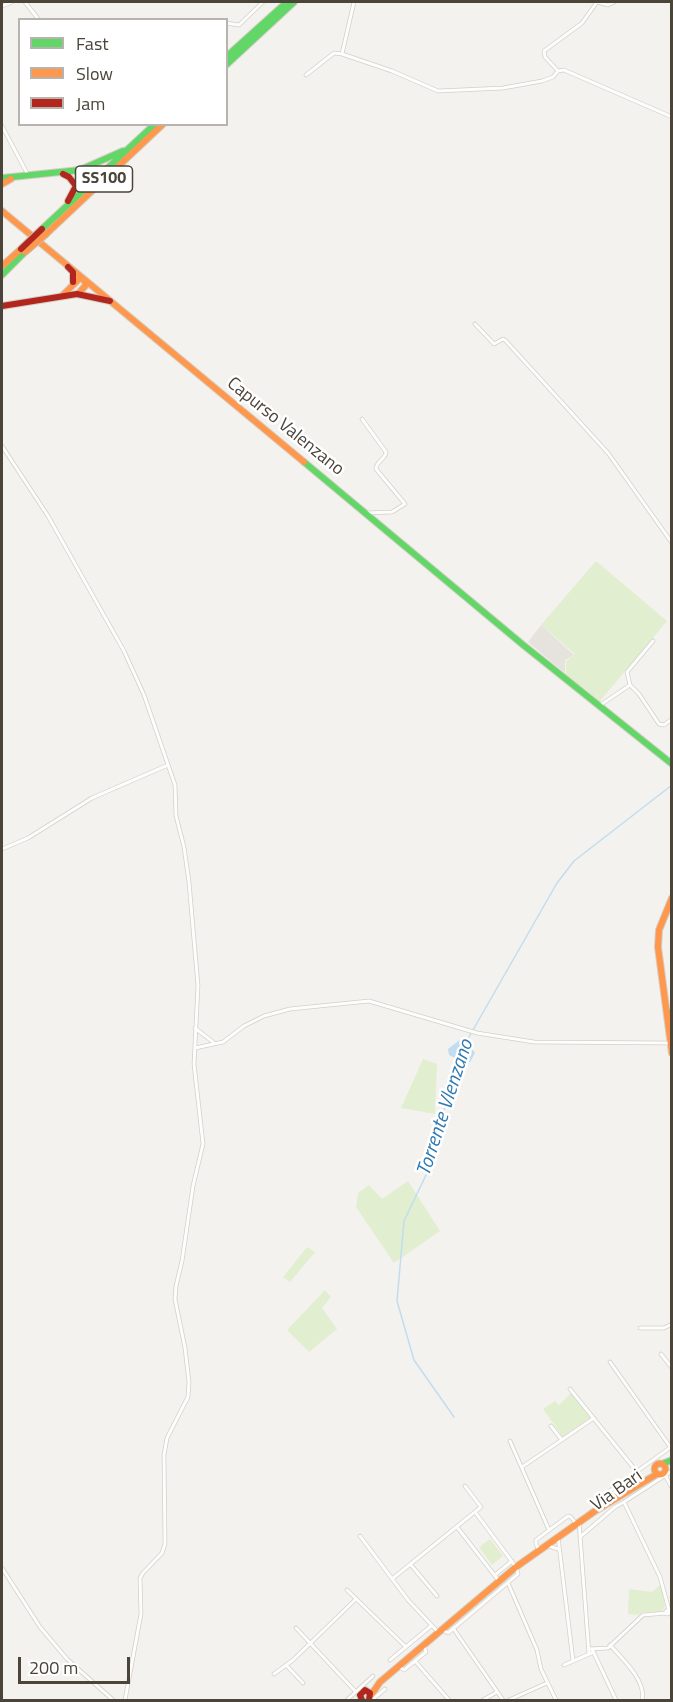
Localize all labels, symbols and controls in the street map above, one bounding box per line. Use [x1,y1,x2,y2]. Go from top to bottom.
legend [18,18,228,126]
text: Fast [76,30,109,57]
text: Slow [76,60,113,87]
text: Jam [76,90,105,117]
road number: SS100 [76,166,132,192]
street label: Capurso Valenzano [222,373,348,481]
water label: Torrente Vlenzano [413,1037,479,1179]
street label: Via Bari [587,1466,647,1516]
scale bar [21,1645,134,1683]
text: 200 m [29,1654,78,1681]

